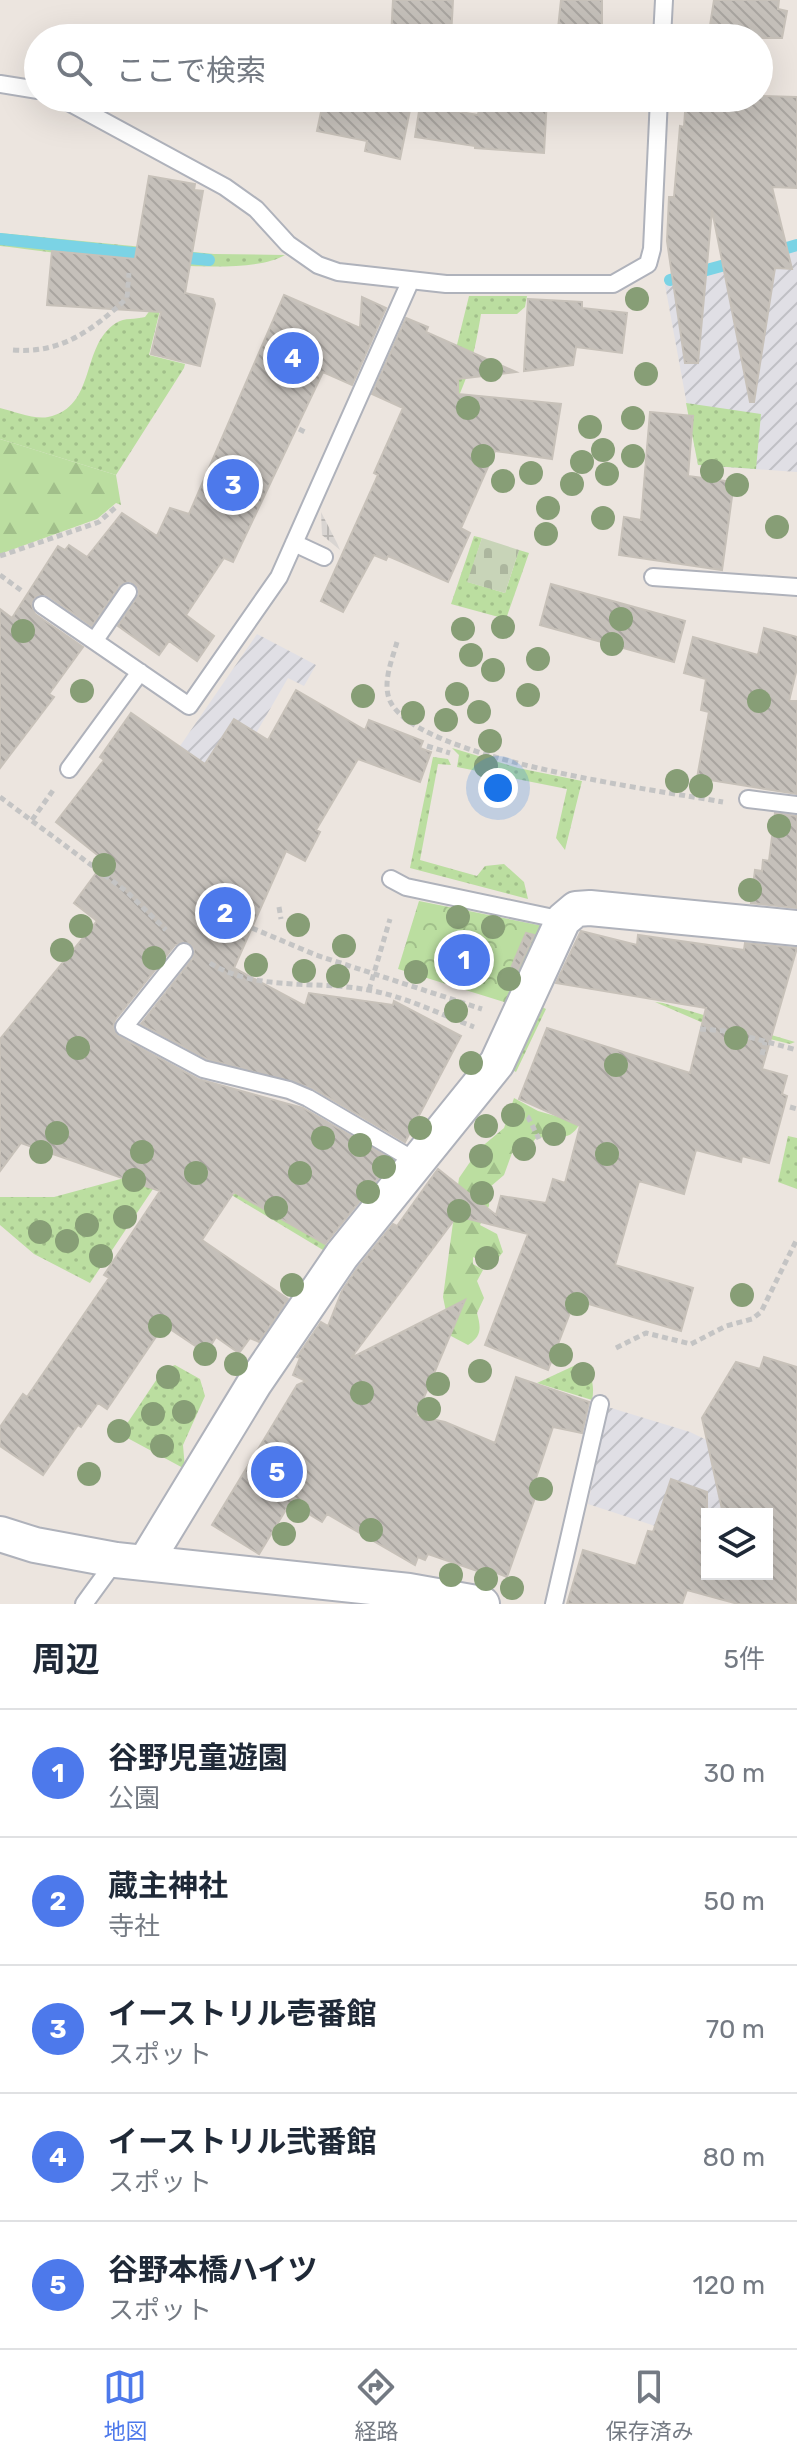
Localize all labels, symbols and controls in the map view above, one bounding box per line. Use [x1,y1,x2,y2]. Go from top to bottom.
search box [24,24,773,112]
icon: search [52,46,96,90]
text: ここで検索 [116,53,266,89]
pin: 4 [267,328,319,388]
pin: 3 [207,455,259,515]
your location [478,768,518,808]
pin: 2 [199,883,251,943]
pin: 1 [438,930,490,990]
pin: 5 [251,1442,303,1502]
map controls [701,1508,773,1580]
button: layers [701,1508,773,1580]
text: 周辺 [32,1639,100,1680]
text: 5件 [724,1644,765,1675]
text: 谷野児童遊園 [108,1740,288,1776]
text: 1 [52,1758,64,1789]
text: 30 m [703,1758,765,1789]
text: 公園 [108,1783,160,1814]
text: 蔵主神社 [108,1868,228,1904]
text: 2 [50,1886,66,1917]
text: 50 m [704,1886,765,1917]
text: 寺社 [108,1911,160,1942]
text: イーストリル壱番館 [108,1996,377,2032]
text: 3 [49,2014,67,2045]
text: 70 m [706,2014,765,2045]
text: スポット [108,2039,212,2070]
text: イーストリル弐番館 [108,2124,377,2160]
text: 4 [49,2142,67,2173]
text: 80 m [702,2142,765,2173]
text: スポット [108,2167,212,2198]
text: 谷野本橋ハイツ [108,2252,317,2288]
text: 5 [50,2270,66,2301]
text: 120 m [693,2270,765,2301]
text: スポット [108,2295,212,2326]
tab: 地図 [103,2365,148,2445]
tab: 経路 [354,2365,399,2445]
tab: 保存済み [605,2365,694,2445]

